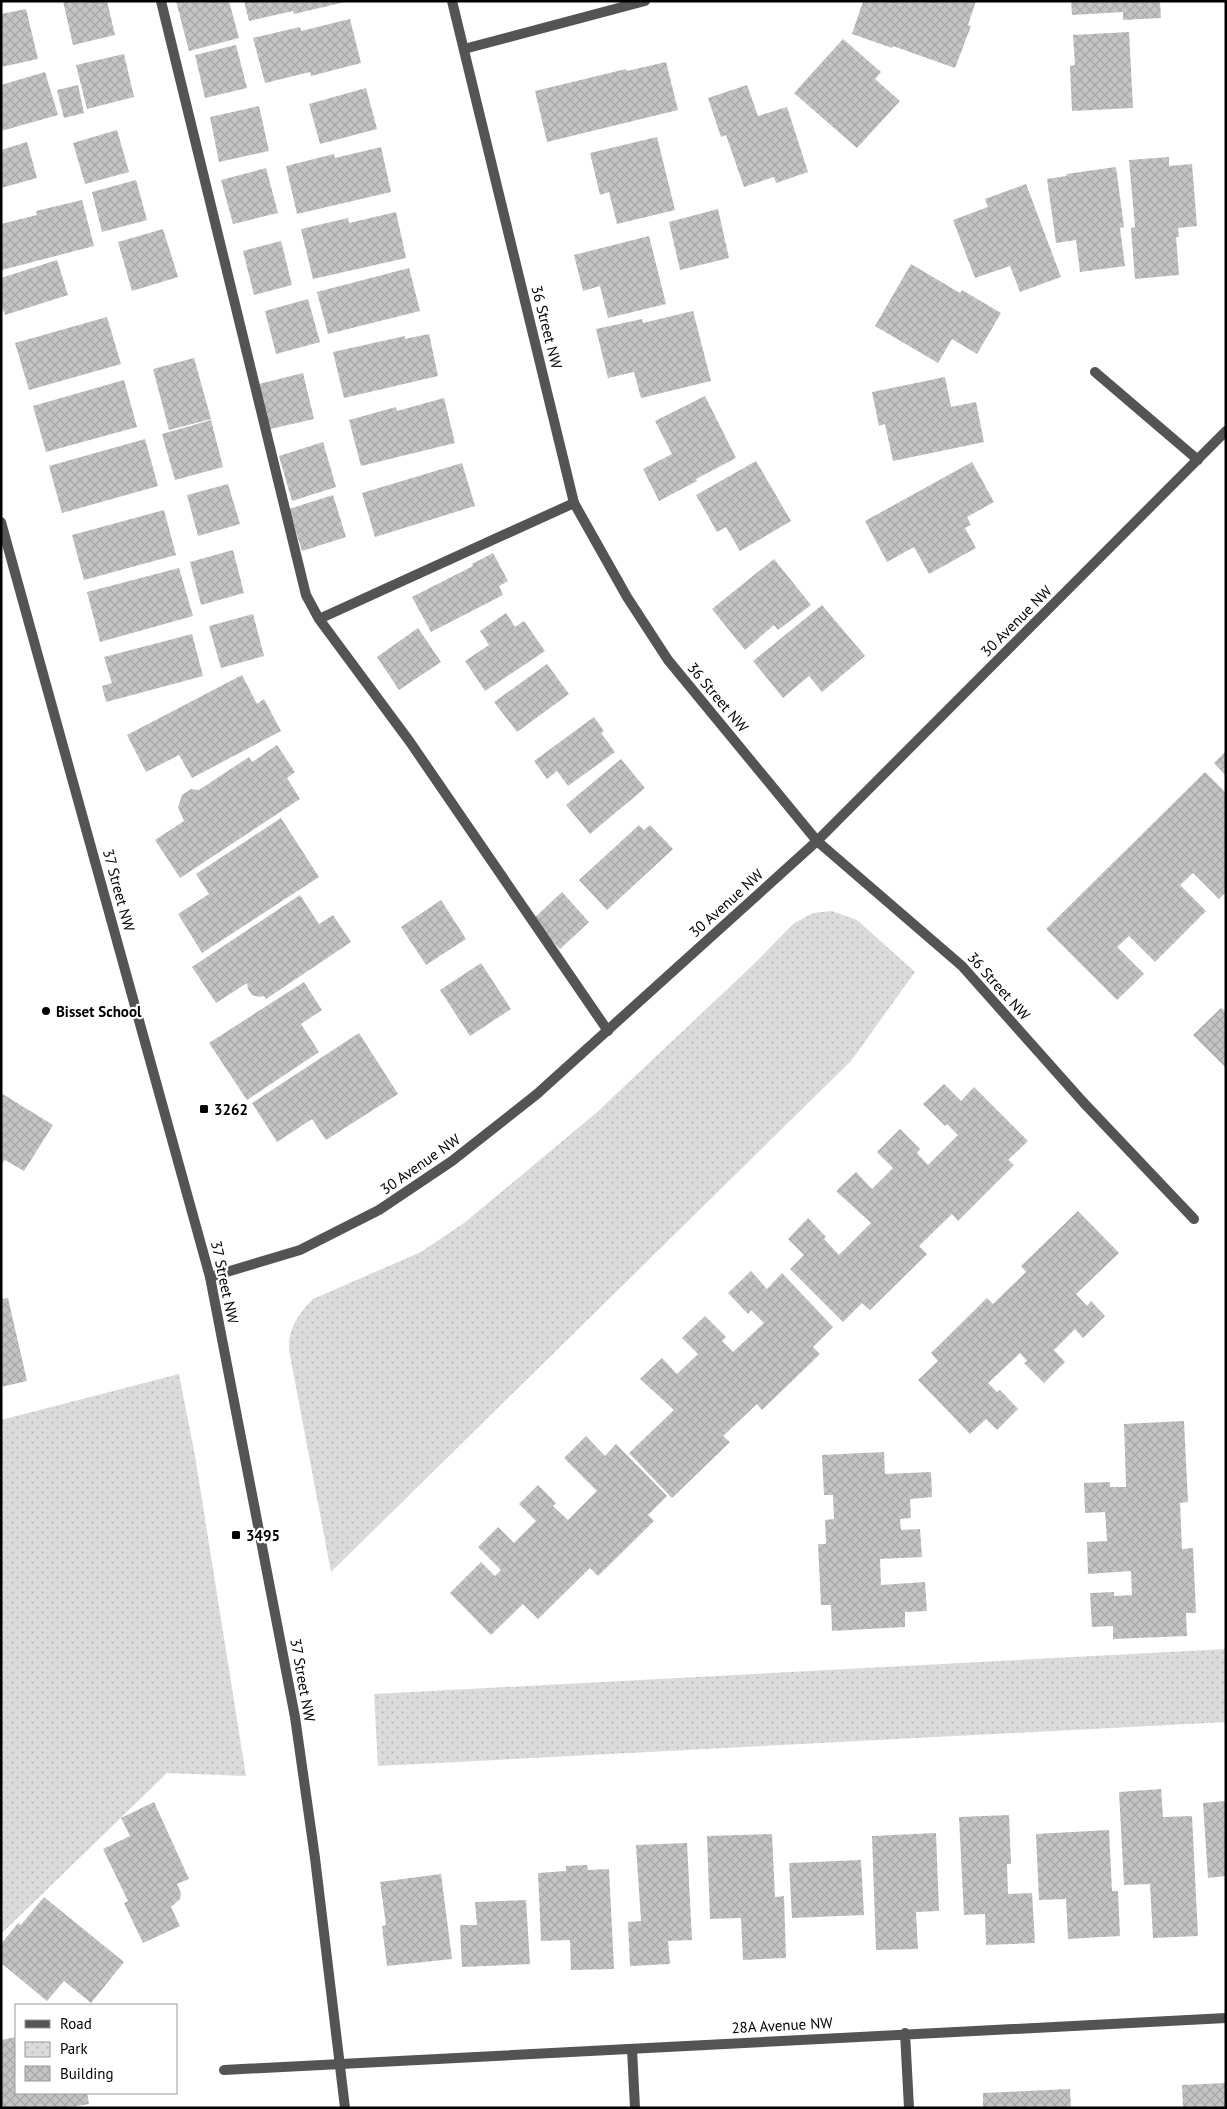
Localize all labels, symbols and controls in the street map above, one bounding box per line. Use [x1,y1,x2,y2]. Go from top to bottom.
street label: 36 Street NW [527,283,567,371]
street label: 30 Avenue NW [976,581,1056,661]
street label: 36 Street NW [683,658,753,736]
street label: 37 Street NW [99,847,139,934]
street label: 30 Avenue NW [685,864,767,941]
street label: 36 Street NW [963,948,1035,1024]
place label: Bisset School [56,1002,142,1021]
marker: Bisset School [40,1005,52,1017]
place label: 3262 [214,1100,248,1119]
marker: 3262 [198,1103,210,1115]
street label: 30 Avenue NW [376,1129,464,1199]
street label: 37 Street NW [207,1239,243,1326]
place label: 3495 [246,1526,280,1545]
marker: 3495 [230,1529,242,1541]
street label: 37 Street NW [286,1637,320,1724]
legend [15,2004,178,2094]
street label: 28A Avenue NW [731,2013,834,2037]
text: Road [60,2014,92,2033]
text: Park [60,2039,88,2058]
text: Building [60,2064,114,2083]

